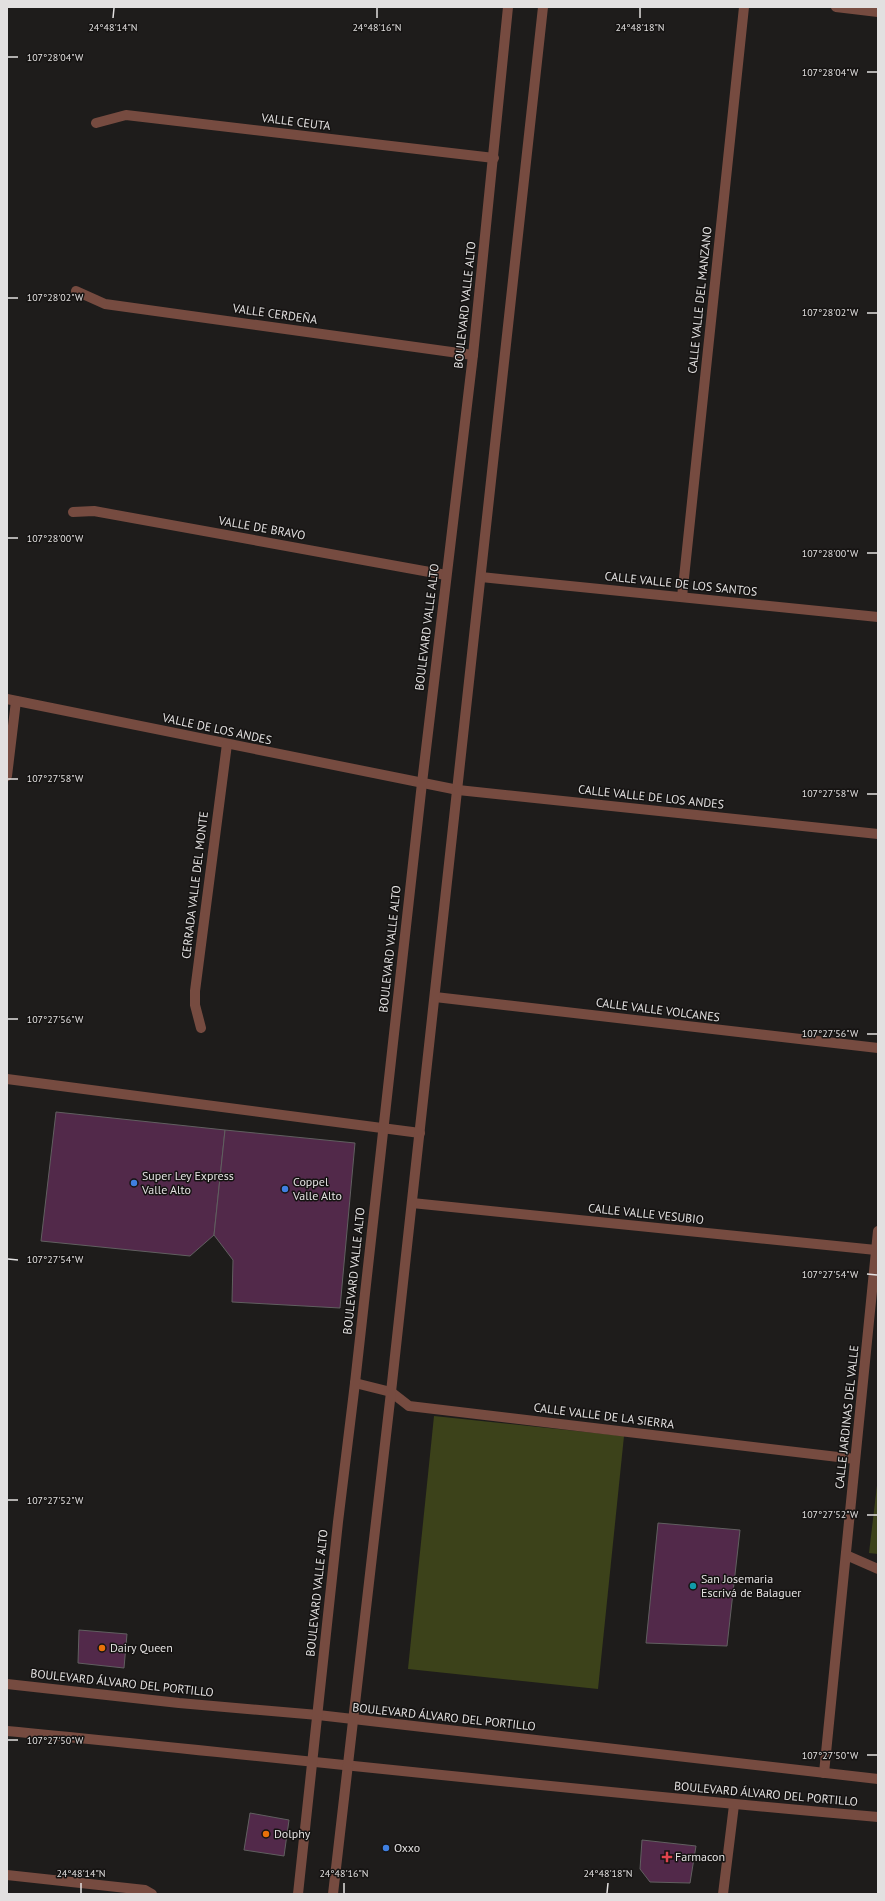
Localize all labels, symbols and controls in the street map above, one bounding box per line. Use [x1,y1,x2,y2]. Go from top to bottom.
text: 24°48'14"N [88,21,138,34]
text: 24°48'16"N [352,21,402,34]
text: 24°48'18"N [615,21,665,34]
text: 107°28'04"W [27,51,84,64]
text: 107°28'04"W [802,66,859,79]
street label: VALLE CEUTA [260,110,331,133]
street label: CALLE VALLE DEL MANZANO [684,226,715,374]
street label: BOULEVARD VALLE ALTO [450,241,479,369]
text: 107°28'02"W [27,291,84,304]
street label: VALLE CERDEÑA [231,300,318,327]
text: 107°28'02"W [802,306,859,319]
street label: VALLE DE BRAVO [217,512,307,543]
text: 107°28'00"W [27,532,84,545]
text: 107°28'00"W [802,547,859,560]
street label: BOULEVARD VALLE ALTO [411,563,442,691]
street label: CALLE VALLE DE LOS SANTOS [604,568,758,599]
street label: VALLE DE LOS ANDES [160,709,273,747]
text: 107°27'58"W [27,772,84,785]
street label: CALLE VALLE DE LOS ANDES [577,781,725,812]
text: 107°27'58"W [802,787,859,800]
street label: CERRADA VALLE DEL MONTE [178,810,211,960]
street label: BOULEVARD VALLE ALTO [375,885,404,1013]
street label: CALLE VALLE VOLCANES [595,994,721,1025]
text: 107°27'56"W [27,1013,84,1026]
text: 107°27'56"W [802,1027,859,1040]
place label: Super Ley Express Valle Alto [141,1168,234,1197]
place label: Coppel Valle Alto [292,1174,342,1203]
marker: Super Ley Express Valle Alto [129,1178,139,1188]
marker: Coppel Valle Alto [280,1184,290,1194]
street label: CALLE VALLE VESUBIO [587,1200,705,1227]
street label: BOULEVARD VALLE ALTO [339,1207,368,1335]
text: 107°27'54"W [27,1253,84,1266]
text: 107°27'54"W [802,1268,859,1281]
street label: CALLE JARDINAS DEL VALLE [832,1344,861,1489]
street label: CALLE VALLE DE LA SIERRA [533,1399,675,1432]
text: 107°27'52"W [27,1494,84,1507]
text: 107°27'52"W [802,1508,859,1521]
street label: BOULEVARD VALLE ALTO [302,1529,331,1657]
place label: San Josemaria Escrivá de Balaguer [701,1571,801,1600]
marker: San Josemaria Escrivá de Balaguer [688,1581,698,1591]
place label: Dairy Queen [110,1640,173,1655]
marker: Dairy Queen [97,1643,107,1653]
street label: BOULEVARD ÁLVARO DEL PORTILLO [30,1665,215,1700]
street label: BOULEVARD ÁLVARO DEL PORTILLO [352,1699,537,1734]
text: 107°27'50"W [27,1734,84,1747]
text: 107°27'50"W [802,1749,859,1762]
street label: BOULEVARD ÁLVARO DEL PORTILLO [674,1778,859,1809]
place label: Dolphy [274,1826,311,1841]
marker: Dolphy [261,1829,271,1839]
place label: Oxxo [394,1840,420,1855]
marker: Oxxo [381,1843,391,1853]
place label: Farmacon [675,1849,725,1864]
marker: Farmacon [662,1852,672,1862]
text: 24°48'14"N [56,1867,106,1880]
text: 24°48'16"N [319,1867,369,1880]
text: 24°48'18"N [583,1867,633,1880]

